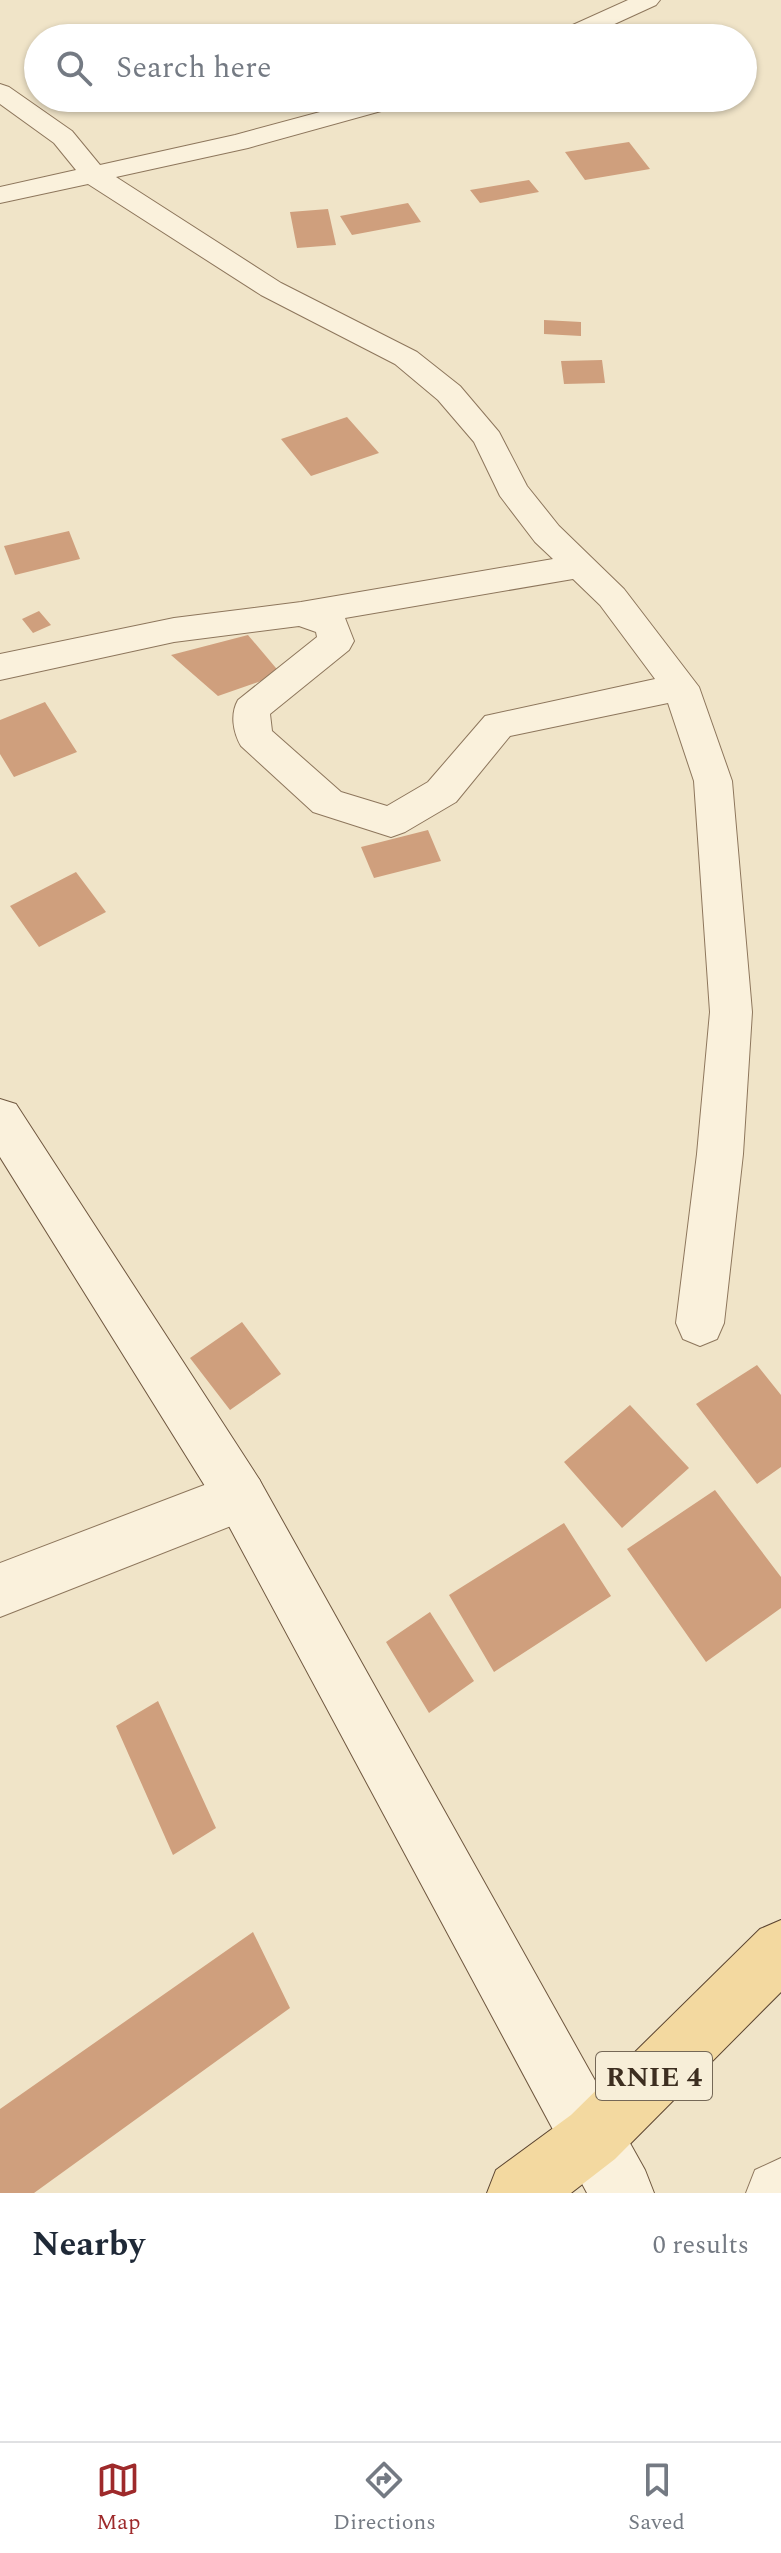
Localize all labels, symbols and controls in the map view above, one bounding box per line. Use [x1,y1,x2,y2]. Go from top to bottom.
search box [24,24,757,112]
text: Search here [116,45,272,91]
icon: search [52,46,96,90]
road number: RNIE 4 [596,2052,712,2100]
text: Nearby [32,2219,145,2271]
text: 0 results [653,2225,749,2265]
tab: Map [96,2458,141,2539]
tab: Directions [333,2458,436,2539]
tab: Saved [628,2458,685,2539]

